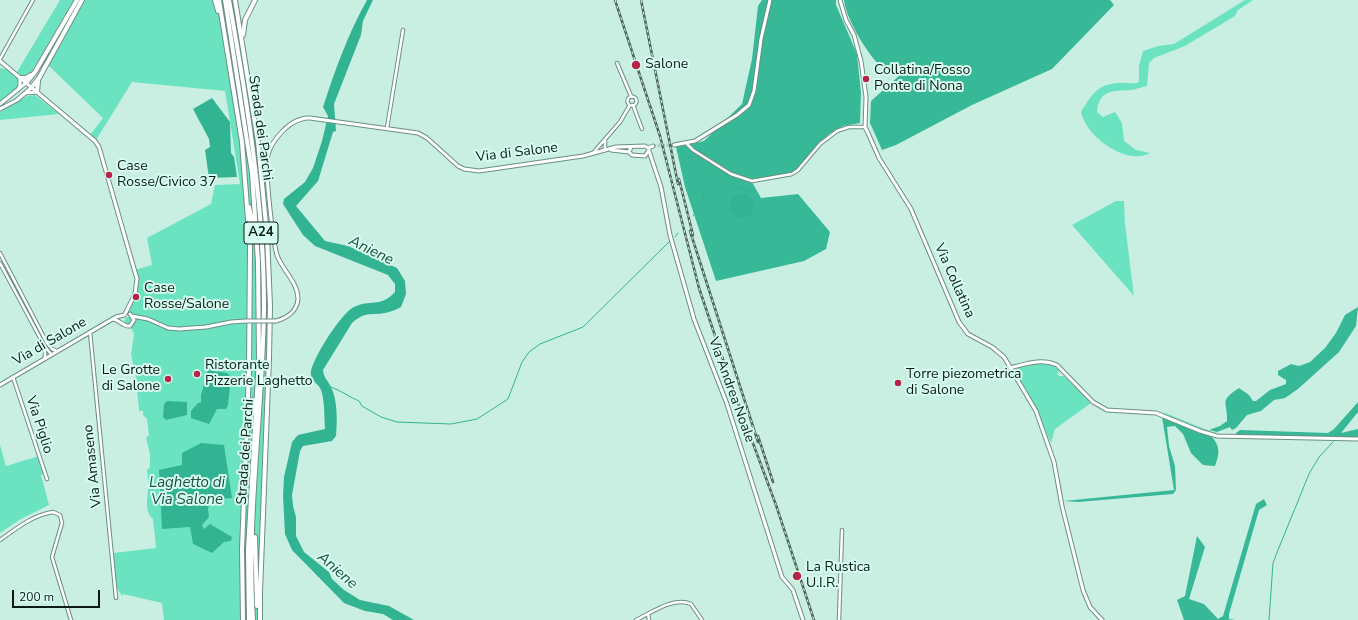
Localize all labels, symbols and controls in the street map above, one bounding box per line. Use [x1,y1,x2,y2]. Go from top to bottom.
place label: Salone [645,57,688,73]
marker: Salone [630,59,642,71]
place label: Collatina/Fosso Ponte di Nona [874,63,970,96]
street label: Strada dei Parchi [244,74,276,182]
marker: Collatina/Fosso Ponte di Nona [861,74,871,84]
street label: Via di Salone [475,140,559,166]
place label: Case Rosse/Civico 37 [117,159,216,192]
marker: Case Rosse/Civico 37 [104,170,114,180]
road number: A24 [244,222,278,244]
water label: Aniene [346,233,396,269]
street label: Via Collatina [930,241,978,321]
place label: Case Rosse/Salone [144,281,229,314]
marker: Case Rosse/Salone [131,292,141,302]
street label: Via di Salone [10,314,90,370]
street label: Via Andrea Noale [704,335,758,445]
place label: Ristorante Pizzerie Laghetto [205,358,313,390]
place label: Le Grotte di Salone [102,363,160,396]
place label: Torre piezometrica di Salone [906,367,1022,400]
marker: Ristorante Pizzerie Laghetto [192,369,202,379]
marker: Le Grotte di Salone [163,374,173,384]
marker: Torre piezometrica di Salone [893,378,903,388]
street label: Via Piglio [22,394,56,456]
street label: Strada dei Parchi [234,399,258,505]
street label: Via Amaseno [80,424,106,508]
water label: Laghetto di Via Salone [149,474,225,509]
water label: Aniene [313,549,361,593]
place label: La Rustica U.I.R. [806,560,870,592]
marker: La Rustica U.I.R. [791,570,803,582]
scale bar [14,582,102,608]
text: 200 m [19,589,54,605]

